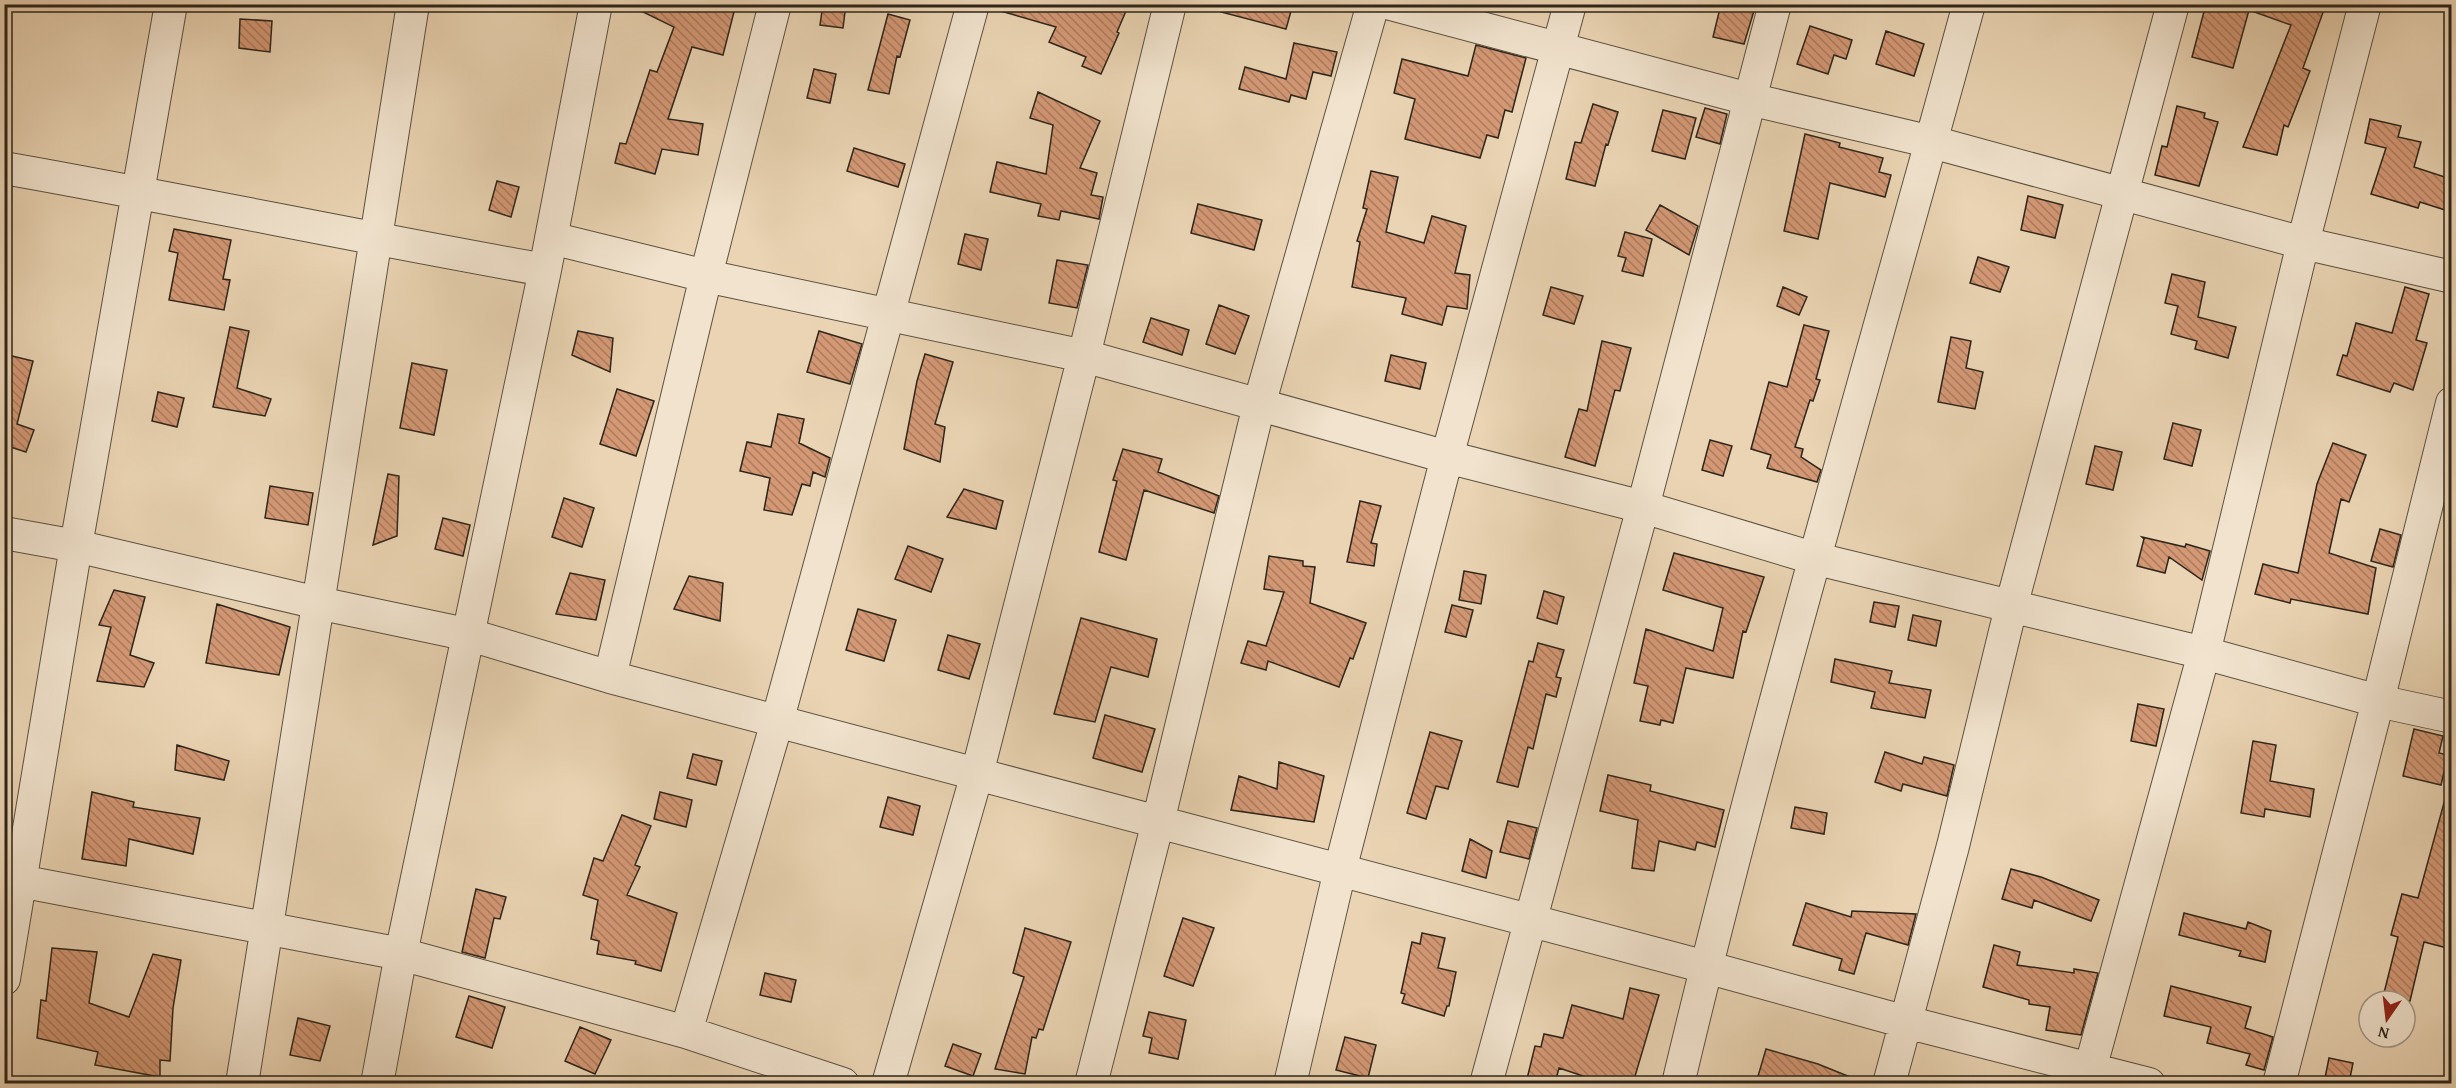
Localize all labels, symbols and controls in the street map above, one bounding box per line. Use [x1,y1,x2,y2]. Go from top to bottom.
north arrow [2357,989,2417,1049]
text: N [2375,1021,2391,1046]

